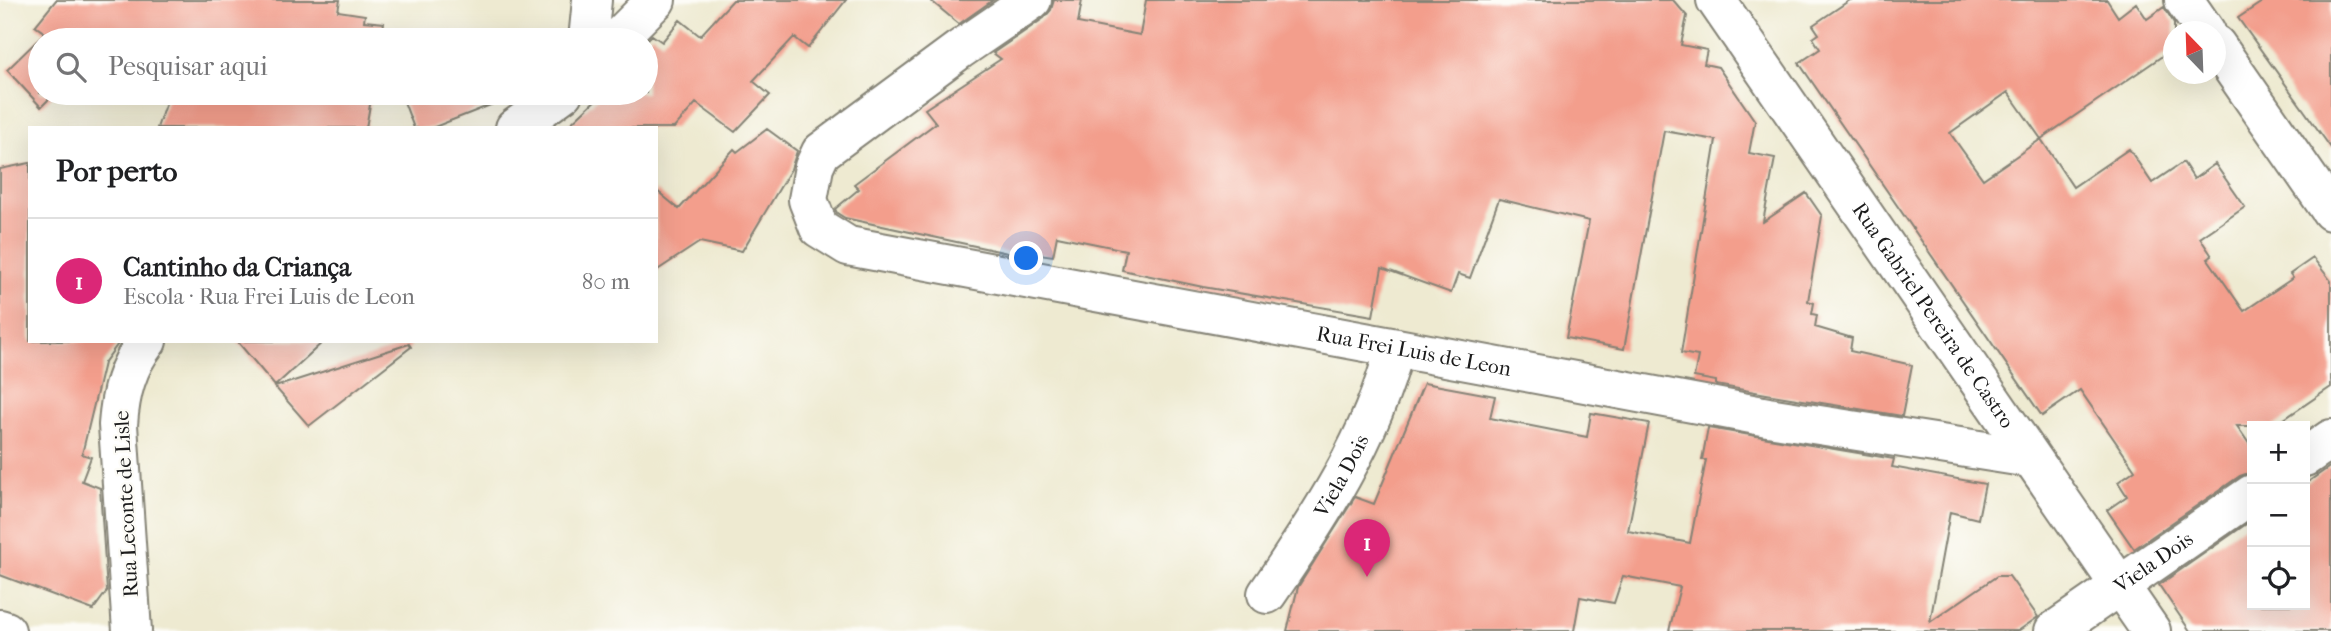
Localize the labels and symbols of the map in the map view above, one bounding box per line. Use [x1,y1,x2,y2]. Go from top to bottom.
north arrow [2163,21,2226,84]
street label: Rua Gabriel Pereira de Castro [1847,198,2019,433]
your location [1009,241,1043,275]
street label: Rua Frei Luis de Leon [1315,321,1513,381]
street label: Rua Leconte de Lisle [109,410,143,598]
street label: Viela Dois [1309,430,1374,522]
pin: 1 [1344,519,1390,577]
street label: Viela Dois [2109,526,2198,598]

